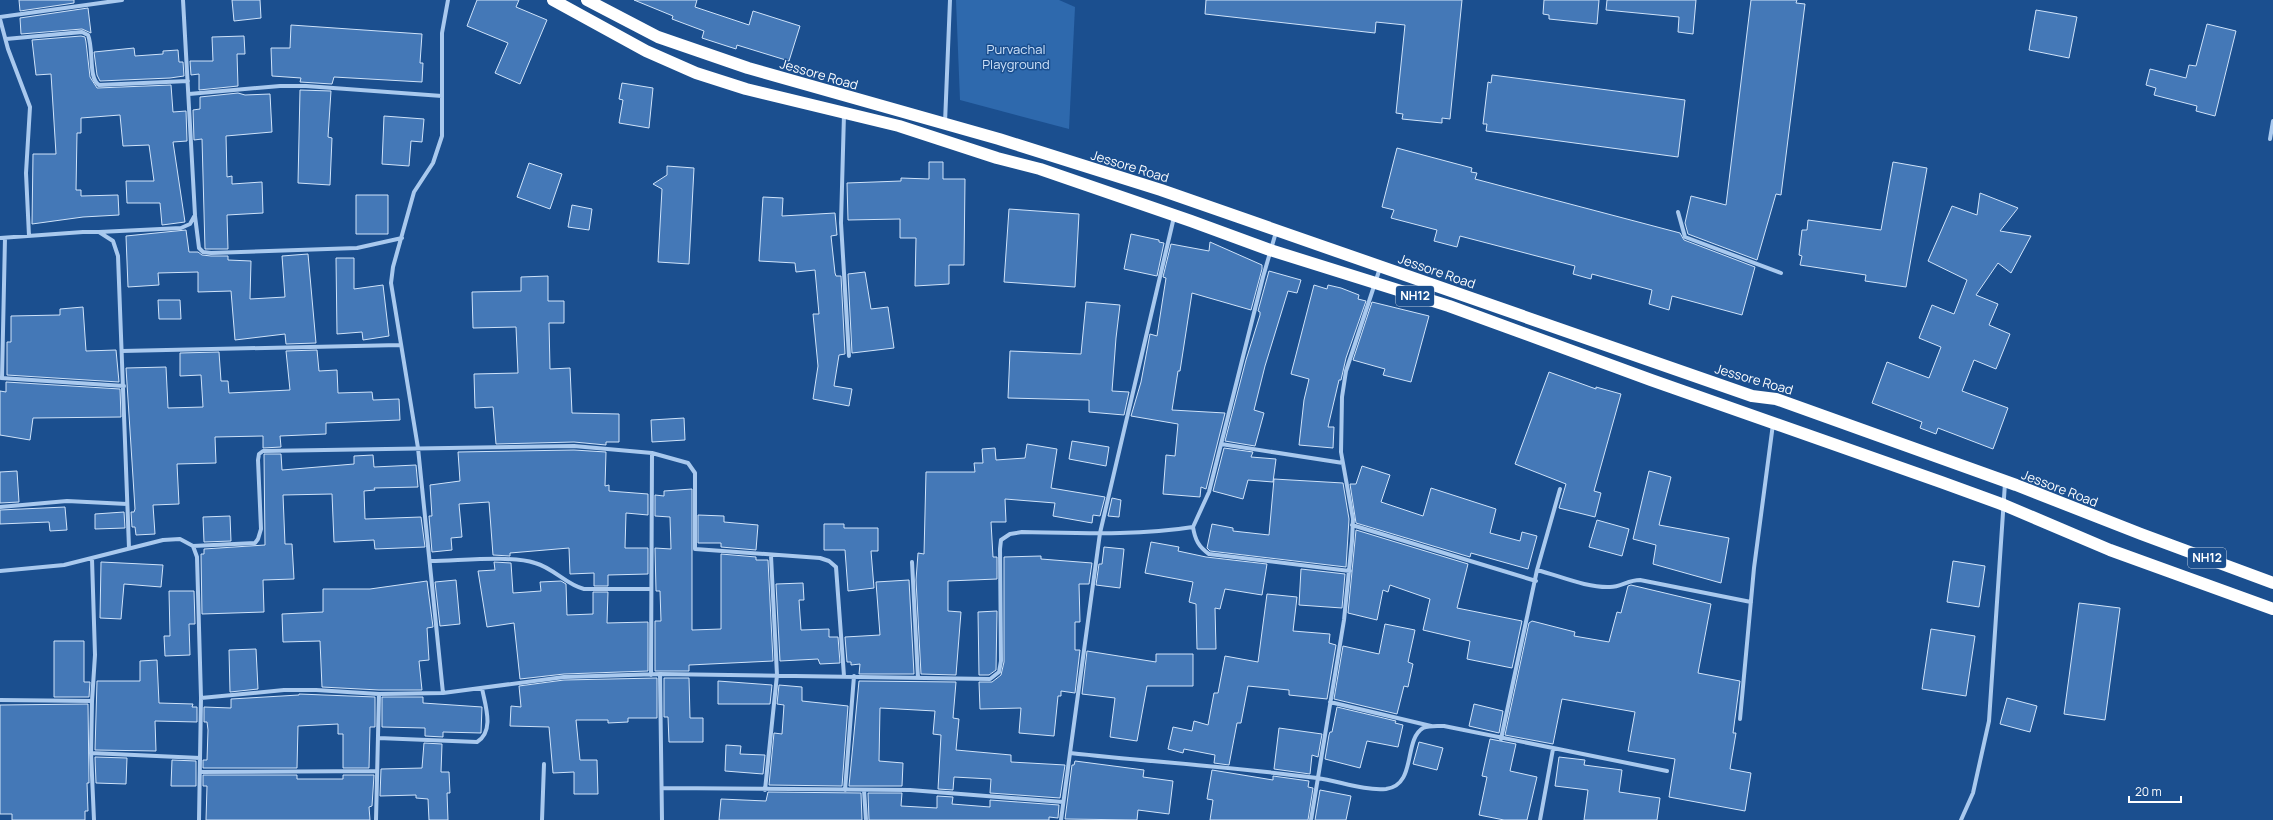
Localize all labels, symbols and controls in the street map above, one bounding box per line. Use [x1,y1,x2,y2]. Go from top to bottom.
park label: Purvachal Playground [982,40,1050,73]
street label: Jessore Road [778,54,860,94]
street label: Jessore Road [1089,146,1171,186]
street label: Jessore Road [1396,249,1478,293]
road number: NH12 [1396,286,1434,306]
street label: Jessore Road [1713,359,1795,399]
street label: Jessore Road [2019,465,2101,511]
road number: NH12 [2188,548,2226,568]
scale bar [2129,778,2181,804]
text: 20 m [2135,783,2162,800]

